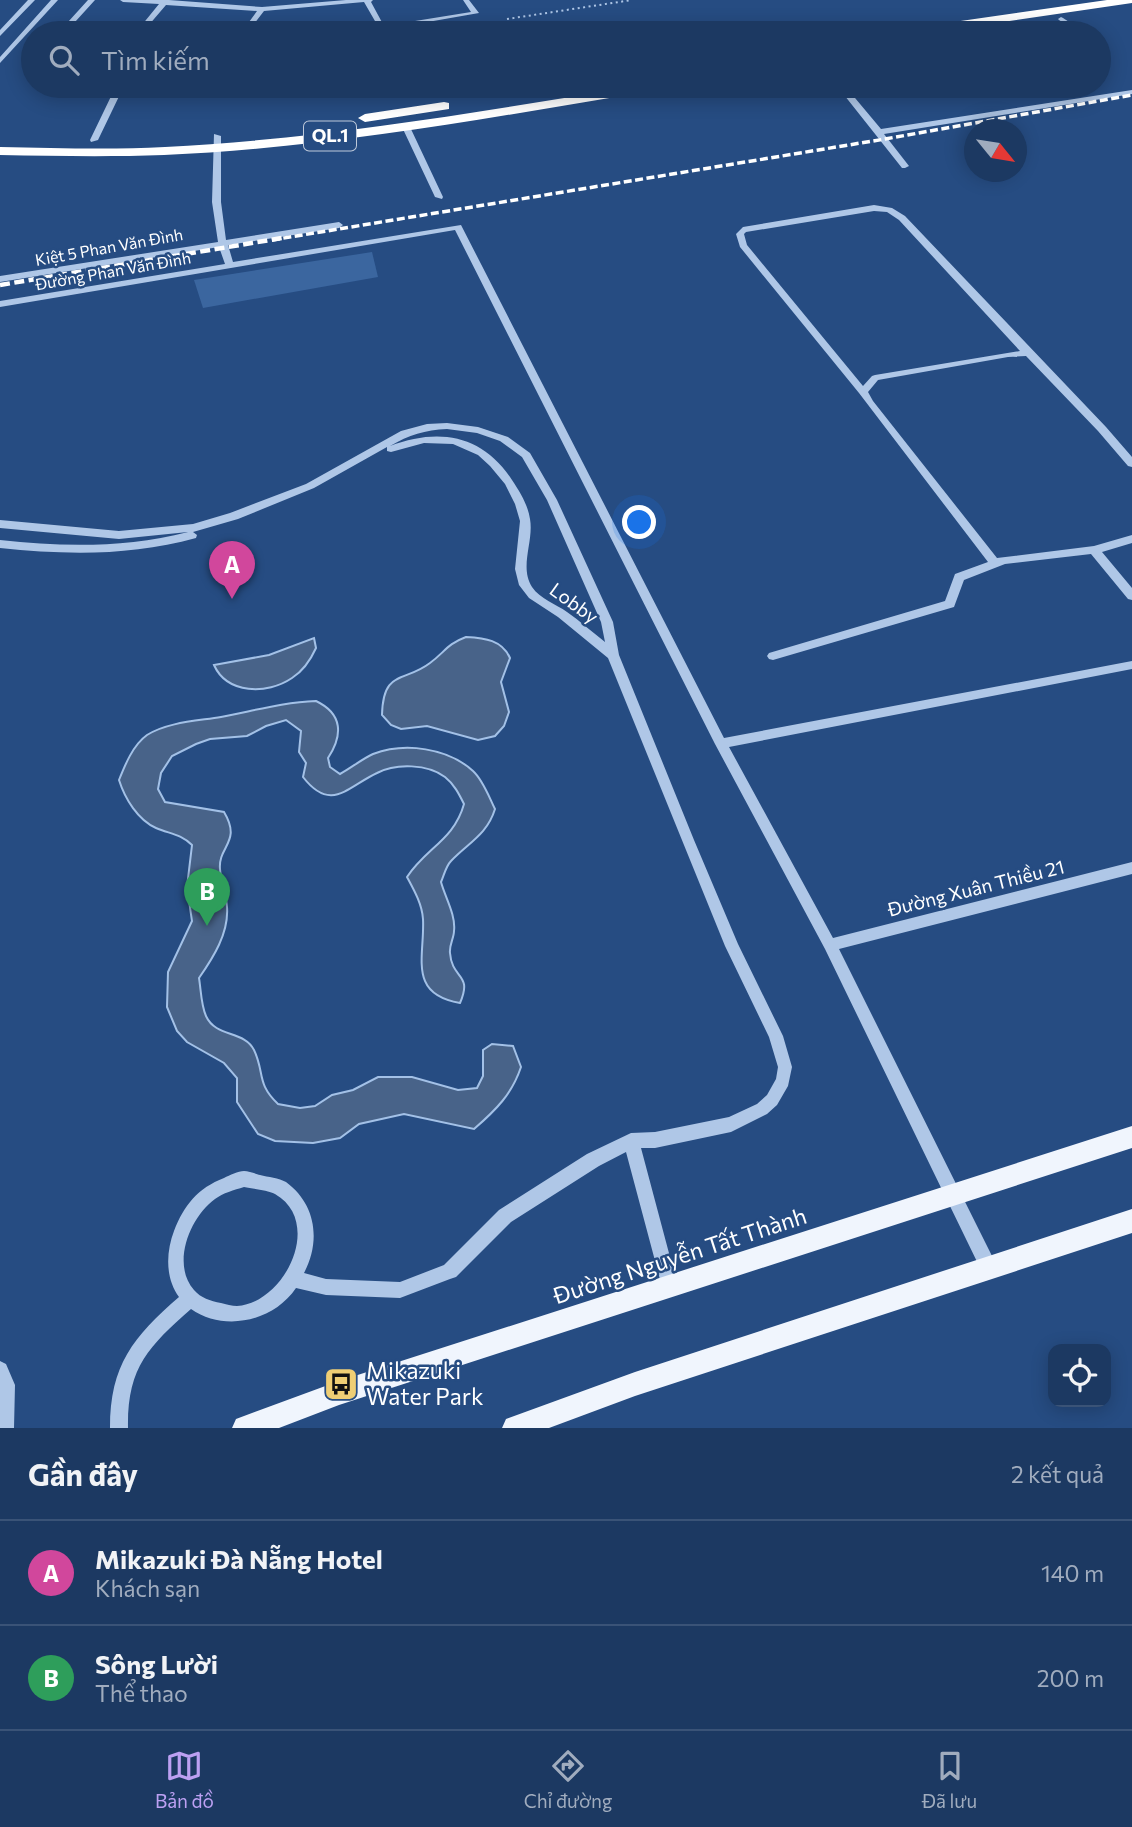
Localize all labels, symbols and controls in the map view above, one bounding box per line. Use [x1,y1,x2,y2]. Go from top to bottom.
search box [21,21,1111,98]
icon: search [45,41,83,79]
text: Tìm kiếm [101,44,210,75]
north arrow [964,119,1027,182]
road number: QL.1 [304,121,356,150]
street label: Kiệt 5 Phan Văn Đình [34,224,184,269]
street label: Đường Phan Văn Đình [33,247,192,294]
your location [622,505,656,539]
pin: A [209,541,255,599]
street label: Lobby [546,577,603,628]
street label: Đường Xuân Thiều 21 [884,854,1067,921]
pin: B [184,868,230,926]
street label: Đường Nguyễn Tất Thành [549,1201,810,1310]
map controls [1048,1344,1111,1407]
button: locate [1048,1344,1111,1407]
place label: Mikazuki Water Park [366,1356,484,1410]
bus stop icon: Mikazuki Water Park [322,1365,360,1403]
text: Gần đây [28,1455,138,1492]
text: 2 kết quả [1011,1460,1104,1488]
text: Mikazuki Đà Nẵng Hotel [95,1543,383,1574]
text: A [43,1559,59,1587]
text: 140 m [1041,1559,1104,1587]
text: Khách sạn [95,1574,200,1602]
text: Sông Lười [95,1648,218,1679]
text: B [43,1664,59,1692]
text: 200 m [1037,1664,1104,1692]
text: Thể thao [95,1679,188,1707]
tab: Bản đồ [155,1747,214,1812]
tab: Chỉ đường [524,1747,612,1812]
tab: Đã lưu [922,1747,977,1812]

